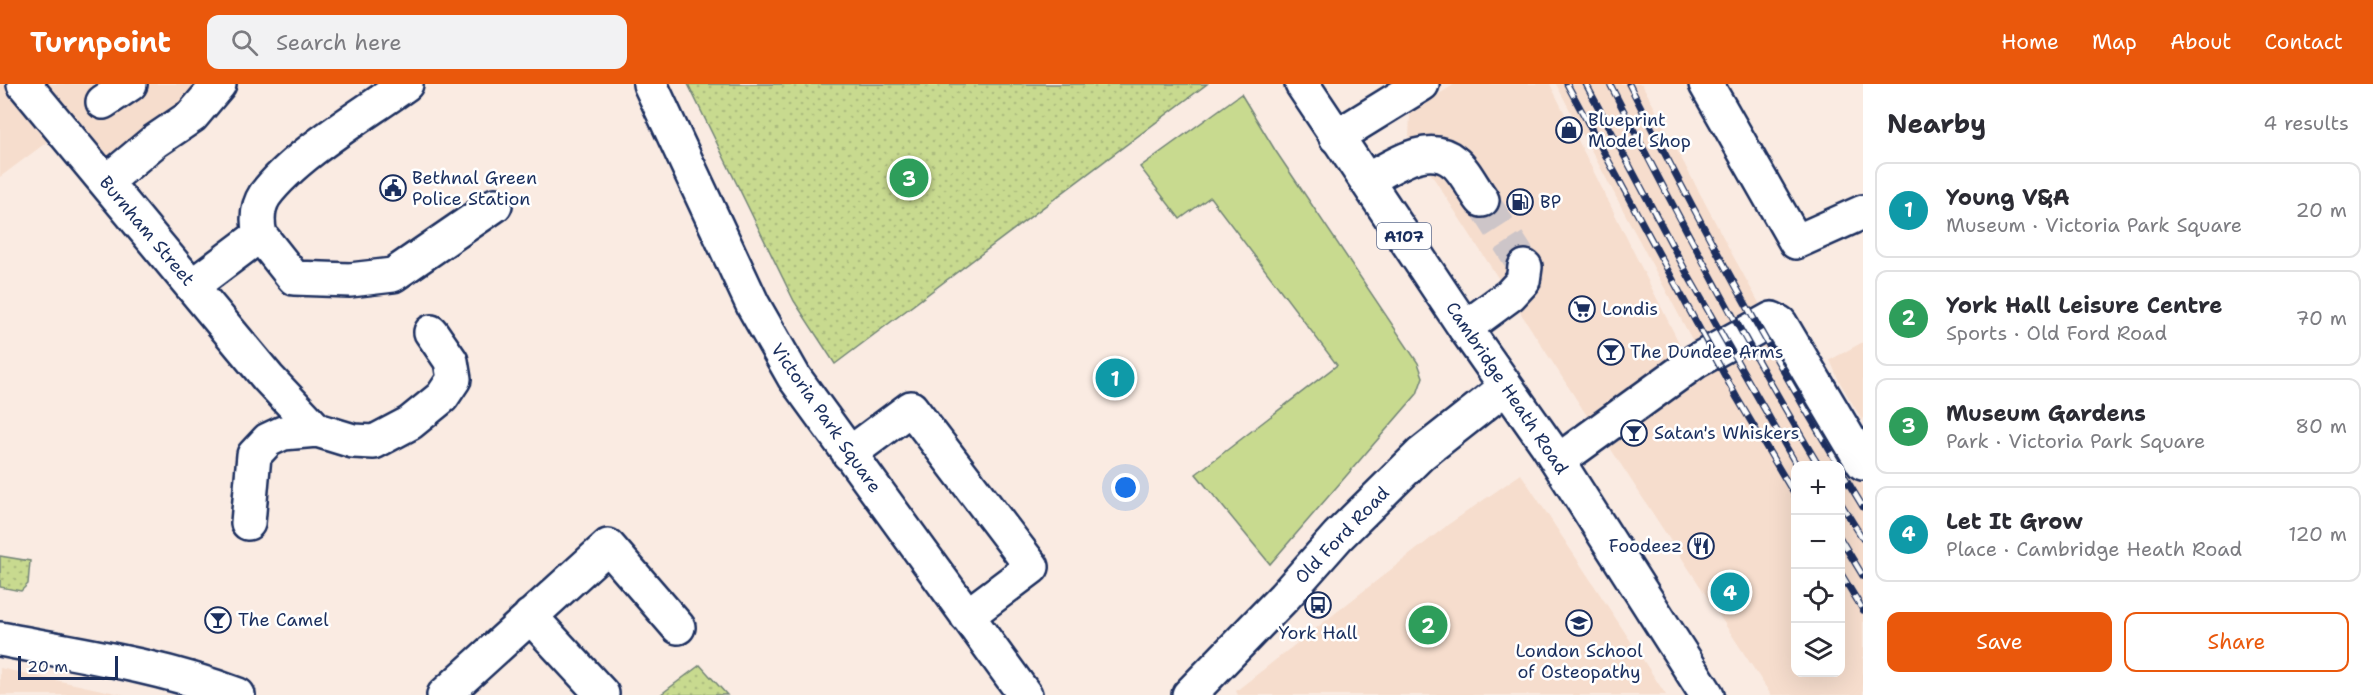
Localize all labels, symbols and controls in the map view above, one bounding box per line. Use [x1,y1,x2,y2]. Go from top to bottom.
search box [207,15,627,69]
text: Turnpoint [30,23,171,61]
icon: search [228,26,261,59]
text: Search here [276,28,402,57]
text: Home [2001,28,2059,56]
text: Map [2092,28,2137,56]
text: About [2170,28,2231,56]
text: Contact [2264,28,2343,56]
text: Nearby [1887,106,1986,141]
place label: Blueprint Model Shop [1588,108,1691,153]
text: 4 results [2263,110,2349,136]
shop icon: Blueprint Model Shop [1554,115,1584,145]
pin: 3 [890,156,928,200]
place label: Bethnal Green Police Station [412,166,537,211]
street label: Burnham Street [94,171,200,291]
public building icon: Bethnal Green Police Station [378,173,408,203]
text: Young V&A [1946,183,2070,212]
fuel station icon: BP [1505,187,1535,217]
place label: BP [1540,190,1561,214]
text: 1 [1904,197,1913,223]
text: 20 m [2296,197,2347,223]
text: Museum · Victoria Park Square [1946,212,2242,238]
road number: A107 [1377,223,1431,249]
text: York Hall Leisure Centre [1946,291,2222,320]
supermarket icon: Londis [1567,294,1597,324]
street label: Cambridge Heath Road [1440,297,1574,479]
place label: Londis [1602,297,1658,321]
text: 2 [1902,305,1916,331]
text: 70 m [2295,305,2347,331]
text: Sports · Old Ford Road [1946,320,2167,346]
bar icon: The Dundee Arms [1596,337,1626,367]
street label: Victoria Park Square [765,338,887,498]
place label: The Dundee Arms [1630,340,1784,364]
pin: 1 [1096,356,1134,400]
text: Museum Gardens [1946,399,2146,428]
text: 3 [1902,413,1916,439]
text: 80 m [2295,413,2347,439]
bar icon: Satan's Whiskers [1619,418,1649,448]
place label: Satan's Whiskers [1654,421,1799,445]
text: Park · Victoria Park Square [1946,428,2205,454]
map controls [1791,461,1845,677]
button: + [1791,461,1845,515]
your location [1111,473,1140,502]
street label: Old Ford Road [1289,481,1395,589]
text: Let It Grow [1946,507,2083,536]
button: − [1791,515,1845,569]
text: 4 [1902,521,1916,547]
text: 120 m [2288,521,2347,547]
restaurant icon: Foodeez [1686,531,1716,561]
place label: Foodeez [1609,534,1682,558]
text: Place · Cambridge Heath Road [1946,536,2242,562]
button: locate [1791,569,1845,623]
pin: 4 [1710,570,1750,614]
bus stop icon: York Hall [1303,590,1333,620]
pin: 2 [1408,602,1448,648]
bar icon: The Camel [203,605,233,635]
place label: The Camel [238,608,329,632]
school or university icon: London School of Osteopathy [1564,608,1594,638]
button: Save [1887,612,2112,672]
button: Share [2124,612,2349,672]
place label: York Hall [1278,621,1358,645]
button: layers [1791,623,1845,677]
place label: London School of Osteopathy [1515,639,1643,684]
scale bar [18,653,118,680]
text: 20 m [27,656,68,677]

